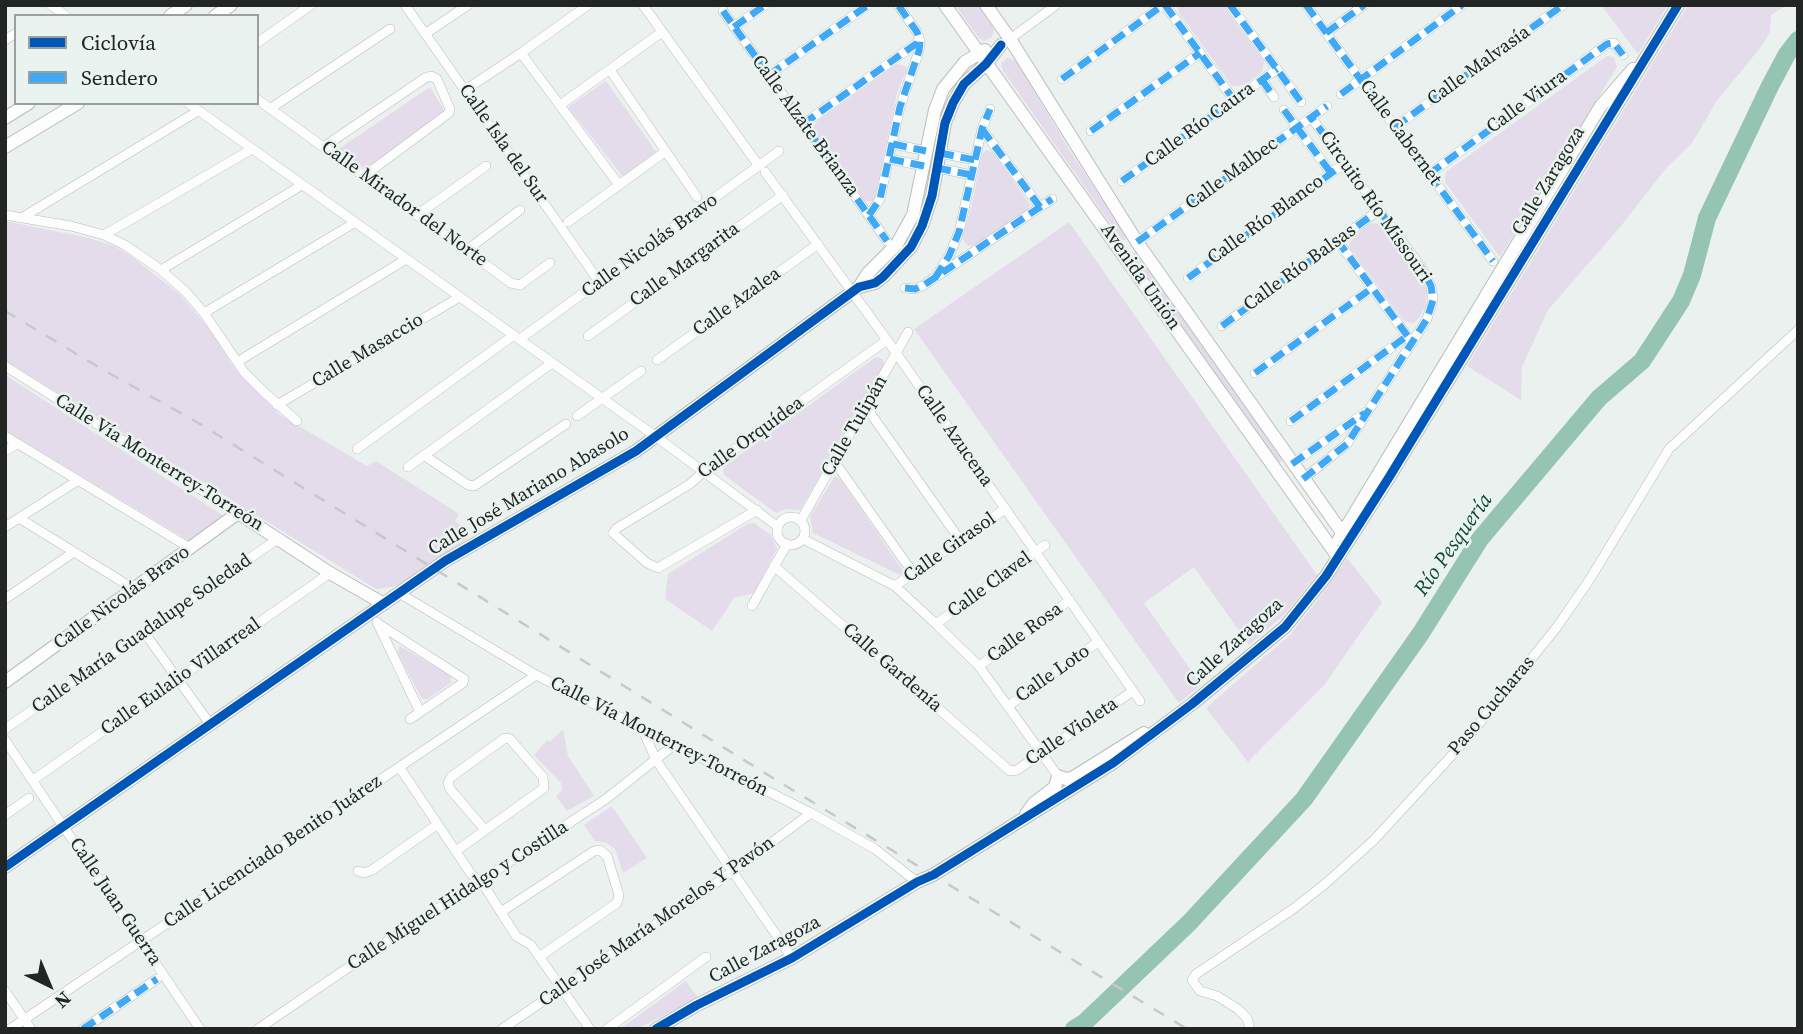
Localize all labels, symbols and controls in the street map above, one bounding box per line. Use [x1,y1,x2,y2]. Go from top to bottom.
legend [14,14,259,105]
street label: Calle Malvasía [1423,21,1535,111]
text: Ciclovía [81,28,156,57]
street label: Calle Alzate Brianza [746,51,864,201]
text: Sendero [81,63,158,92]
street label: Calle Viura [1482,65,1572,139]
street label: Calle Cabernet [1354,76,1446,190]
street label: Calle Río Caura [1141,78,1259,172]
street label: Calle Isla del Sur [453,80,553,208]
street label: Calle Zaragoza [1508,122,1590,240]
street label: Circuito Río Missouri [1314,127,1436,287]
street label: Calle Malbec [1181,133,1283,215]
street label: Calle Mirador del Norte [316,136,492,272]
street label: Calle Río Blanco [1203,170,1329,270]
street label: Calle Nicolás Bravo [577,189,723,303]
street label: Calle Margarita [626,218,744,312]
street label: Avenida Unión [1095,219,1185,335]
street label: Calle Río Balsas [1239,220,1361,316]
street label: Calle Azalea [689,263,785,341]
street label: Calle Masaccio [308,309,428,393]
street label: Calle Tulipán [817,372,893,480]
street label: Calle Azucena [910,381,998,491]
street label: Calle Vía Monterrey-Torreón [50,389,268,537]
street label: Calle Orquídea [693,392,809,484]
street label: Calle José Mariano Abasolo [424,423,634,561]
water label: Río Pesquería [1409,489,1499,601]
street label: Calle Girasol [899,508,1001,588]
street label: Calle Nicolás Bravo [49,541,195,655]
street label: Calle Clavel [944,547,1036,623]
street label: Calle María Guadalupe Soledad [28,549,256,719]
street label: Calle Zaragoza [1182,593,1288,693]
street label: Calle Rosa [983,598,1067,668]
street label: Calle Eulalio Villarreal [97,613,265,741]
street label: Calle Gardenía [837,618,947,718]
street label: Calle Loto [1012,640,1094,708]
street label: Paso Cucharas [1444,652,1540,760]
street label: Calle Vía Monterrey-Torreón [546,672,772,802]
street label: Calle Violeta [1022,693,1122,771]
street label: Calle Licenciado Benito Juárez [160,770,386,934]
street label: Calle Miguel Hidalgo y Costilla [343,816,573,976]
street label: Calle José María Morelos Y Pavón [535,832,779,1012]
street label: Calle Juan Guerra [64,834,166,970]
street label: Calle Zaragoza [705,911,825,989]
north arrow [14,950,84,1020]
text: N [49,986,77,1015]

